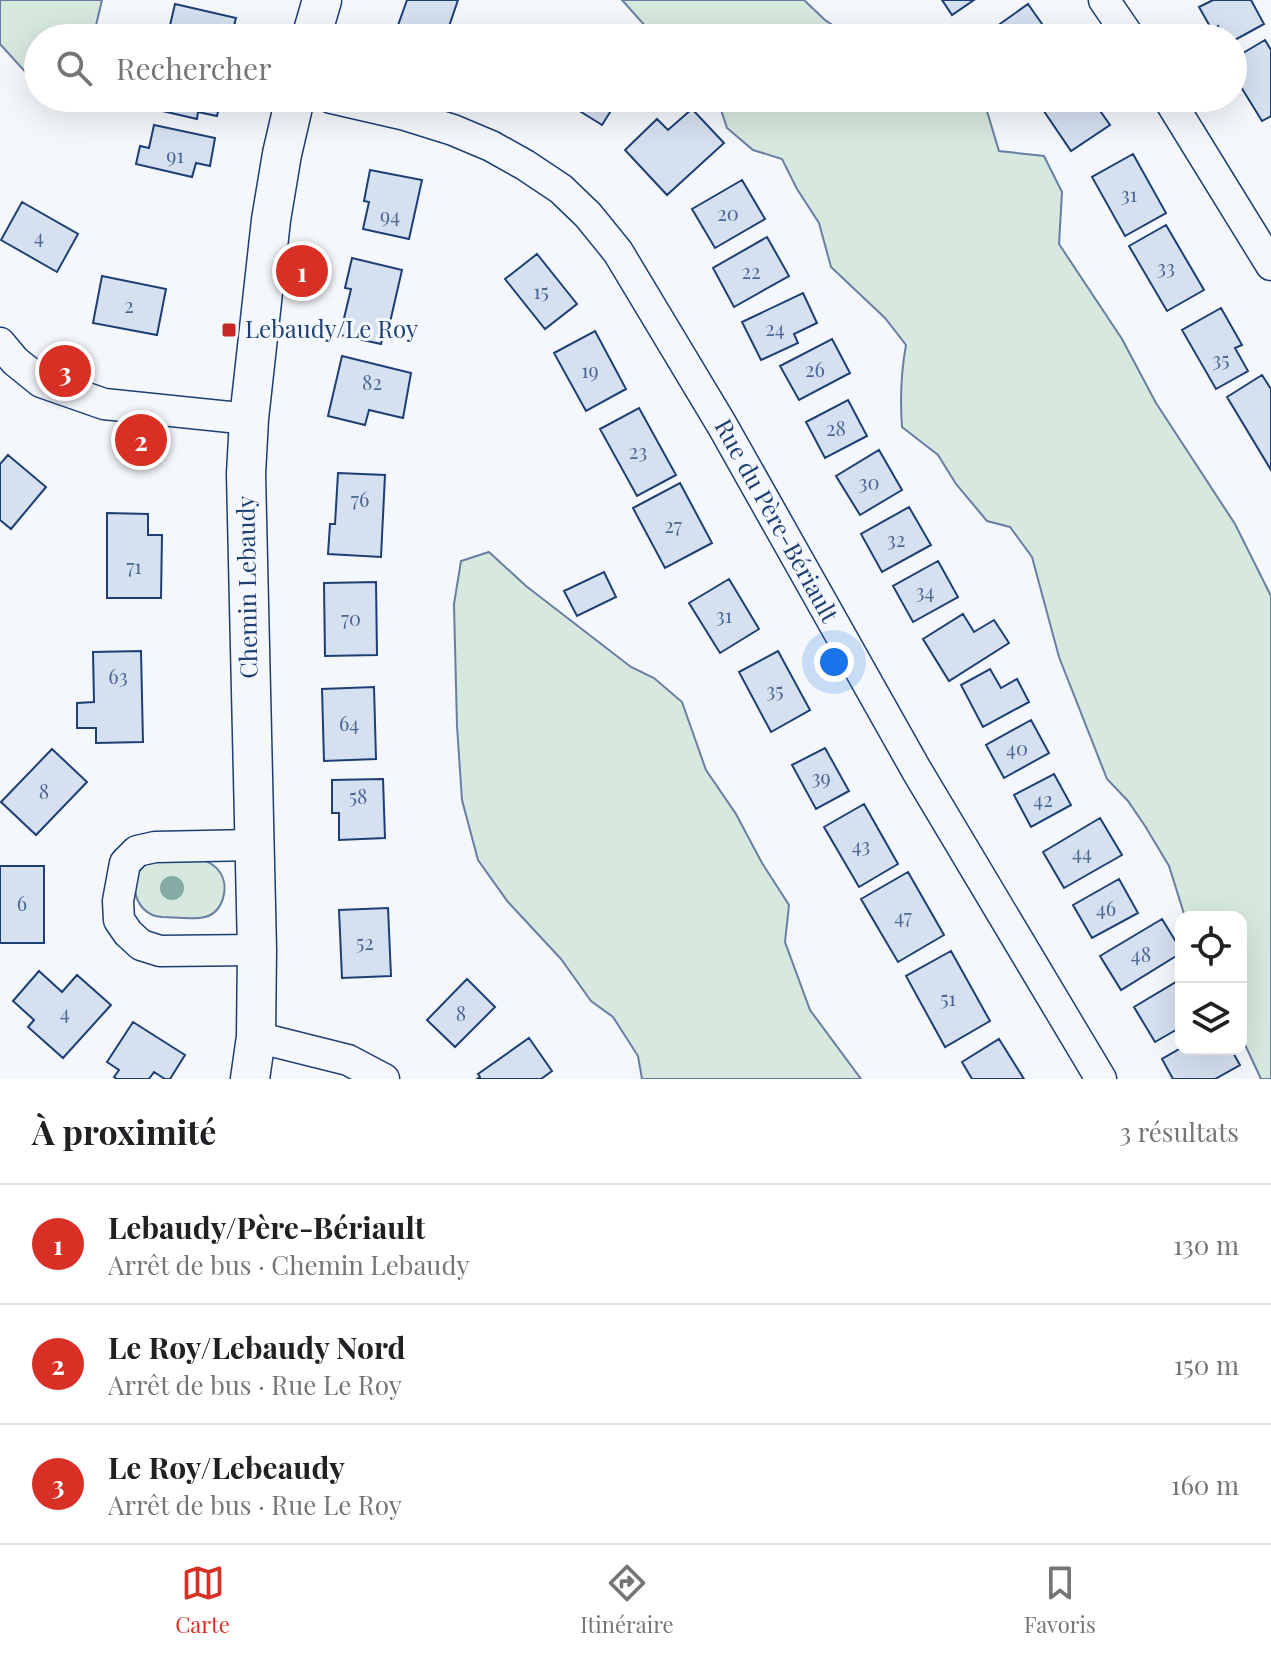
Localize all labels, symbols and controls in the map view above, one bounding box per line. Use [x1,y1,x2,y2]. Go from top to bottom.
search box [24,24,1247,112]
icon: search [52,46,96,90]
text: Rechercher [116,48,272,88]
house number: 91 [166,141,184,168]
house number: 31 [1121,180,1137,207]
house number: 20 [717,199,739,226]
house number: 94 [380,201,400,228]
house number: 4 [34,222,44,249]
pin: 1 [276,241,328,301]
house number: 33 [1157,253,1175,280]
house number: 22 [741,257,761,284]
house number: 15 [533,277,549,304]
house number: 2 [124,291,134,318]
place label: Lebaudy/Le Roy [245,312,418,344]
house number: 24 [765,314,785,341]
marker: Lebaudy/Le Roy [220,321,238,339]
pin: 3 [39,341,91,401]
house number: 35 [1212,345,1230,372]
house number: 26 [805,355,825,382]
house number: 19 [581,356,599,383]
house number: 82 [362,368,382,395]
pin: 2 [115,410,167,470]
street label: Rue du Père-Bériault [709,413,847,628]
house number: 28 [826,414,846,441]
house number: 23 [629,437,647,464]
house number: 30 [858,468,880,495]
house number: 76 [351,485,369,512]
street label: Chemin Lebaudy [228,495,264,679]
house number: 27 [664,511,682,538]
house number: 32 [887,525,905,552]
house number: 71 [126,552,142,579]
house number: 34 [916,577,935,604]
house number: 31 [716,601,732,628]
house number: 70 [341,604,361,631]
your location [814,642,854,682]
house number: 63 [108,662,128,689]
house number: 35 [766,676,784,703]
house number: 64 [339,709,359,736]
house number: 40 [1006,734,1028,761]
house number: 39 [811,763,831,790]
house number: 8 [39,777,49,804]
house number: 58 [349,782,367,809]
house number: 42 [1033,785,1053,812]
house number: 43 [852,831,870,858]
house number: 44 [1072,838,1092,865]
house number: 6 [17,889,27,916]
house number: 46 [1096,894,1116,921]
house number: 47 [894,902,912,929]
map controls [1175,911,1247,1055]
button: locate [1175,911,1247,983]
house number: 52 [356,928,374,955]
house number: 48 [1131,940,1151,967]
button: layers [1175,983,1247,1055]
house number: 51 [940,984,956,1011]
house number: 4 [60,998,70,1025]
house number: 8 [456,999,466,1026]
text: À proximité [32,1108,216,1154]
text: 3 résultats [1119,1114,1239,1149]
text: Lebaudy/Père-Bériault [108,1207,425,1247]
text: 1 [53,1227,63,1262]
text: 130 m [1173,1227,1239,1262]
text: Arrêt de bus · Chemin Lebaudy [108,1247,470,1282]
text: Le Roy/Lebaudy Nord [108,1327,406,1367]
text: 2 [51,1347,65,1382]
text: 150 m [1174,1347,1239,1382]
text: Arrêt de bus · Rue Le Roy [108,1367,402,1402]
text: Le Roy/Lebeaudy [108,1447,345,1487]
text: 3 [52,1467,64,1502]
text: 160 m [1171,1467,1239,1502]
text: Arrêt de bus · Rue Le Roy [108,1487,402,1522]
tab: Carte [175,1561,230,1639]
tab: Itinéraire [580,1561,674,1639]
tab: Favoris [1024,1561,1096,1639]

